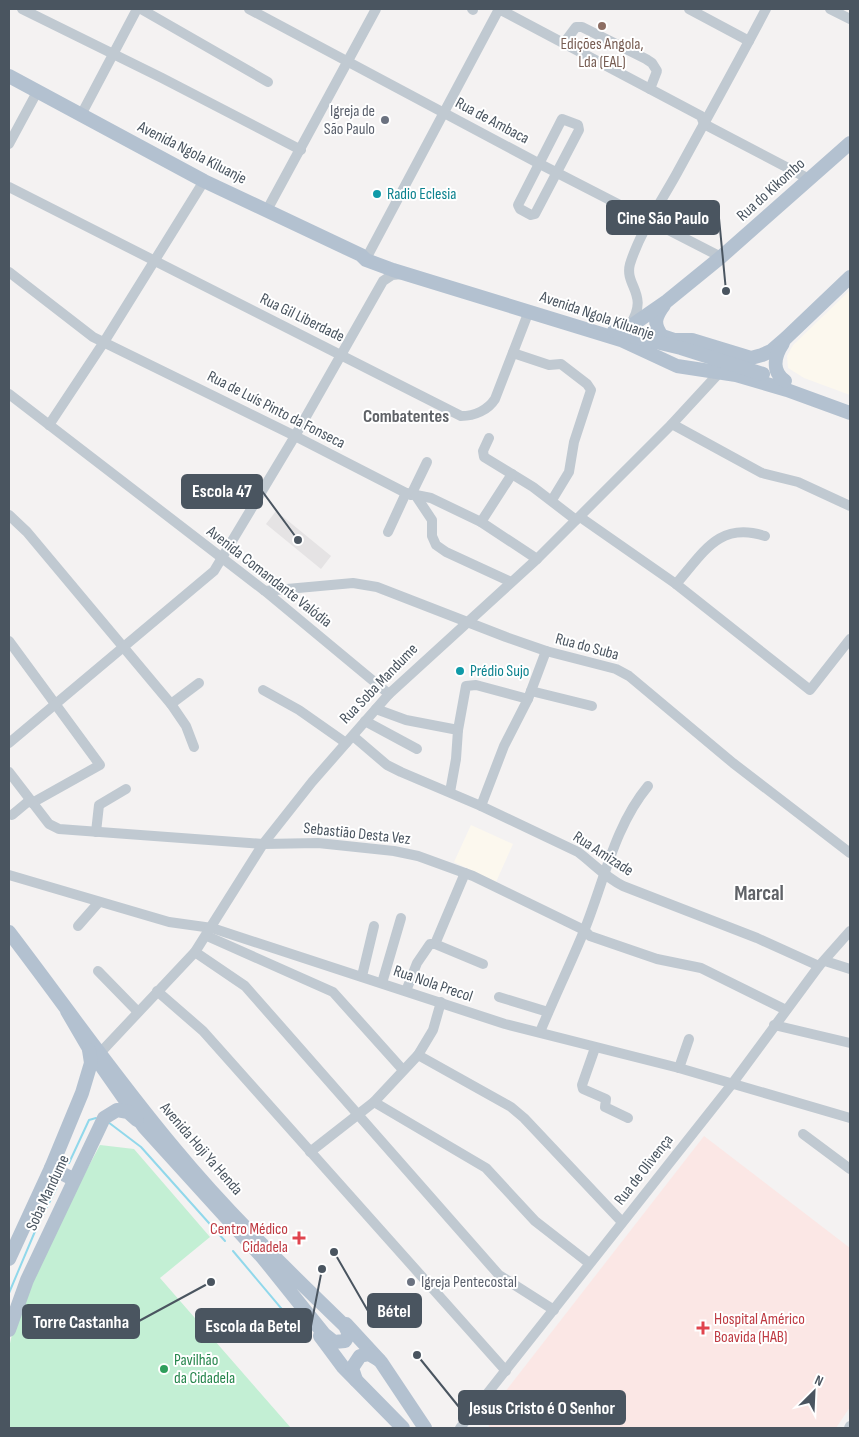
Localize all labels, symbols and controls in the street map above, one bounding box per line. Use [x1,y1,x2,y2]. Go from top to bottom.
marker: Edições Angola, Lda (EAL) [596,20,608,32]
place label: Edições Angola, Lda (EAL) [561,35,644,72]
street label: Rua de Ambaca [452,94,532,148]
place label: Igreja de São Paulo [324,102,375,139]
marker: Igreja de São Paulo [379,114,391,126]
street label: Avenida Ngola Kiluanje [134,117,250,189]
street label: Rua do Kikombo [733,155,809,225]
place label: Radio Eclesia [387,185,456,204]
marker: Radio Eclesia [371,188,383,200]
callout: Cine São Paulo [607,201,719,234]
text: Cine São Paulo [617,208,709,229]
street label: Avenida Ngola Kiluanje [537,287,657,344]
street label: Rua Gil Liberdade [257,289,347,347]
street label: Rua de Luís Pinto da Fonseca [204,367,348,453]
district label: Combatentes [363,406,449,427]
callout: Escola 47 [182,475,262,508]
text: Escola 47 [192,481,252,502]
street label: Avenida Comandante Valódia [202,522,335,632]
street label: Rua do Suba [553,629,621,665]
street label: Rua Soba Mandume [336,640,422,728]
place label: Prédio Sujo [470,662,529,681]
marker: Prédio Sujo [454,665,466,677]
street label: Sebastião Desta Vez [303,819,412,849]
street label: Rua Amizade [569,827,637,881]
district label: Marcal [734,881,784,906]
street label: Rua Nola Precol [391,962,475,1006]
street label: Avenida Hoji Ya Henda [155,1098,246,1199]
street label: Rua de Olivença [611,1131,677,1209]
street label: Soba Mandume [22,1152,74,1234]
place label: Centro Médico Cidadela [210,1220,288,1257]
marker: Centro Médico Cidadela [292,1231,306,1245]
place label: Igreja Pentecostal [421,1273,517,1292]
marker: Igreja Pentecostal [405,1276,417,1288]
callout: Bétel [368,1294,421,1327]
text: Bétel [377,1301,411,1322]
callout: Torre Castanha [23,1305,139,1338]
callout: Escola da Betel [196,1309,311,1342]
place label: Hospital Américo Boavida (HAB) [714,1310,805,1347]
text: Torre Castanha [33,1312,129,1333]
text: Escola da Betel [205,1316,301,1337]
marker: Hospital Américo Boavida (HAB) [696,1321,710,1335]
place label: Pavilhão da Cidadela [174,1351,235,1388]
marker: Pavilhão da Cidadela [158,1363,170,1375]
north arrow [789,1367,839,1417]
text: N [812,1371,826,1390]
callout: Jesus Cristo é O Senhor [459,1391,625,1424]
text: Jesus Cristo é O Senhor [468,1398,615,1419]

